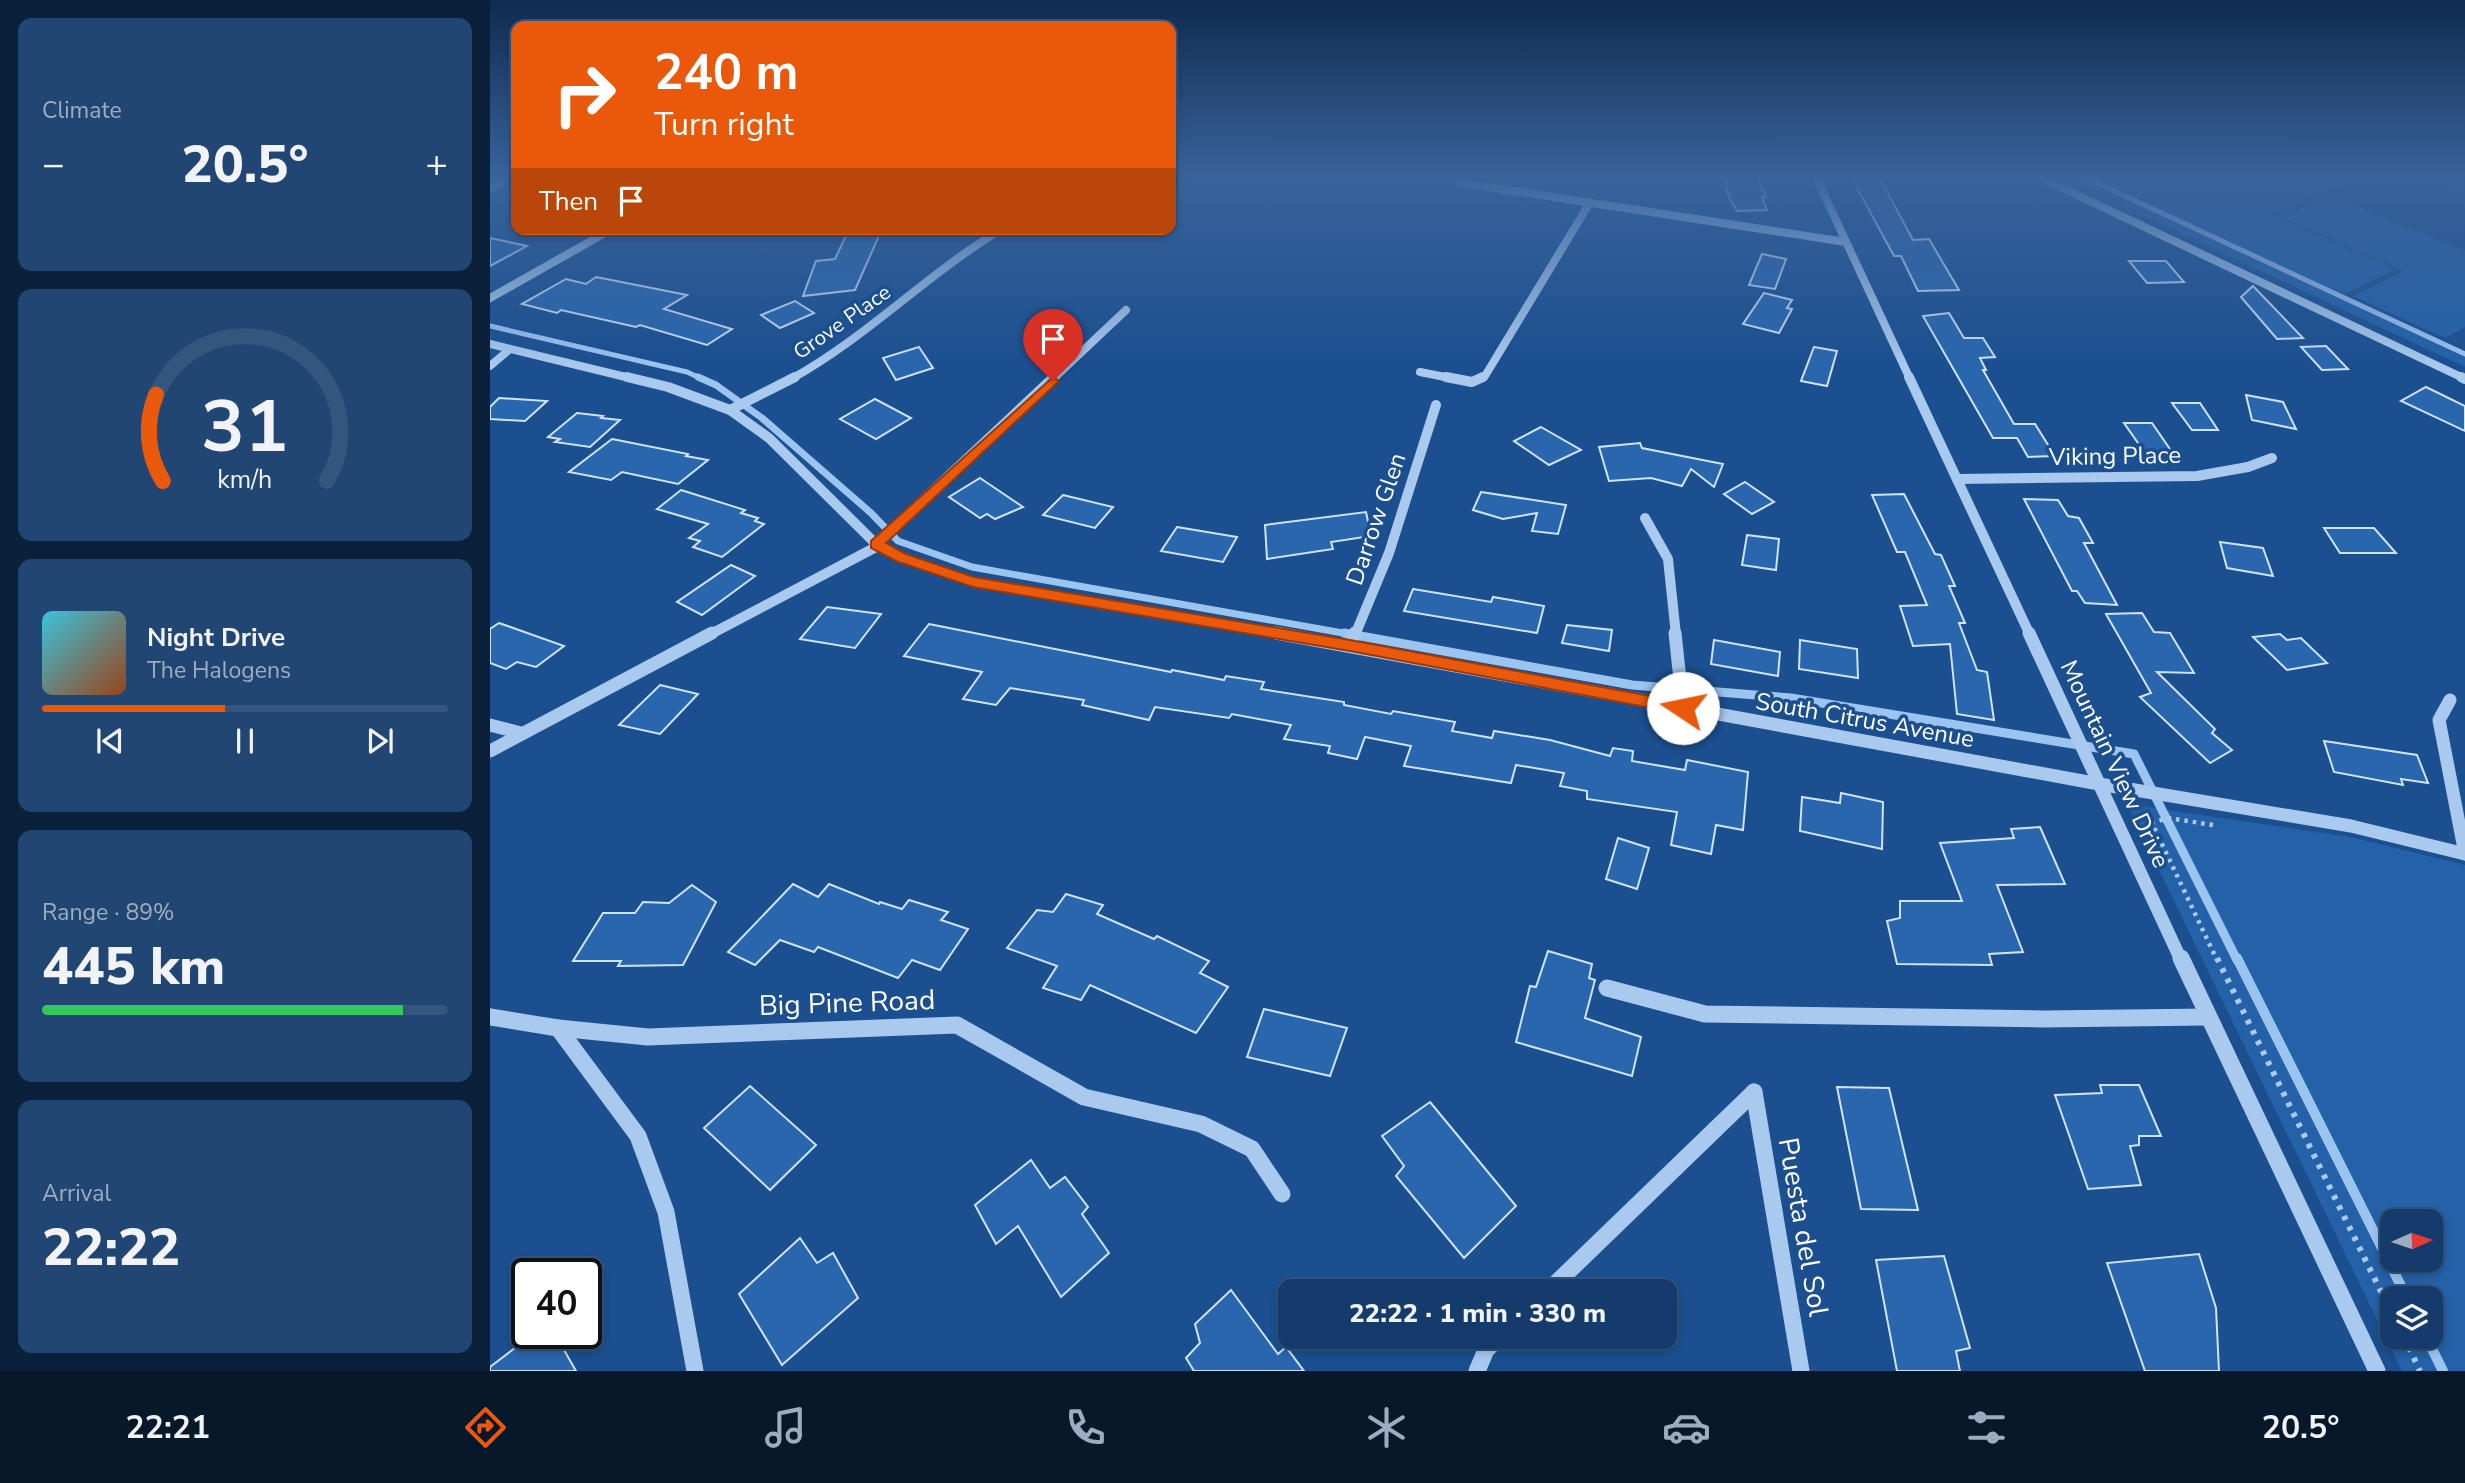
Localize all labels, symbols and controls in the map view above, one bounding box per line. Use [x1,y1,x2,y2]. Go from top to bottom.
text: 240 m [654,39,798,106]
icon: right [539,49,630,140]
text: Climate [42,95,122,126]
text: Turn right [654,103,794,146]
text: 20.5° [181,129,309,200]
text: − [42,139,65,190]
text: + [425,139,448,190]
icon: arrive [612,182,650,220]
text: Then [539,184,598,219]
street label: Grove Place [788,278,896,366]
pin [1023,309,1083,381]
icon: arrive [1034,320,1072,358]
text: 31 [201,377,289,477]
street label: Viking Place [2048,439,2181,473]
street label: Darrow Glen [1338,449,1414,589]
text: km/h [217,463,273,497]
text: Night Drive [147,620,285,655]
text: The Halogens [147,655,291,686]
street label: Mountain View Drive [2053,655,2177,873]
position arrow [1646,671,1720,745]
street label: South Citrus Avenue [1753,685,1977,755]
icon: previous [91,722,129,760]
icon: pause [226,722,264,760]
icon: next [361,722,399,760]
text: Range · 89% [42,897,174,928]
text: 445 km [42,931,225,1002]
street label: Big Pine Road [758,981,936,1025]
street label: Puesta del Sol [1769,1135,1838,1320]
text: Arrival [42,1178,111,1209]
north arrow [2380,1209,2443,1272]
map controls [2380,1209,2443,1349]
text: 22:22 [42,1212,180,1283]
speed limit sign: 40 [511,1258,602,1349]
button: layers [2380,1286,2443,1349]
text: 22:22 · 1 min · 330 m [1349,1296,1606,1331]
icon: directions [461,1403,510,1452]
icon: music [761,1403,810,1452]
icon: phone [1061,1403,1110,1452]
icon: climate [1362,1403,1411,1452]
icon: car [1662,1403,1711,1452]
icon: filters [1962,1403,2011,1452]
text: 22:21 [126,1406,210,1449]
text: 20.5° [2262,1406,2339,1449]

